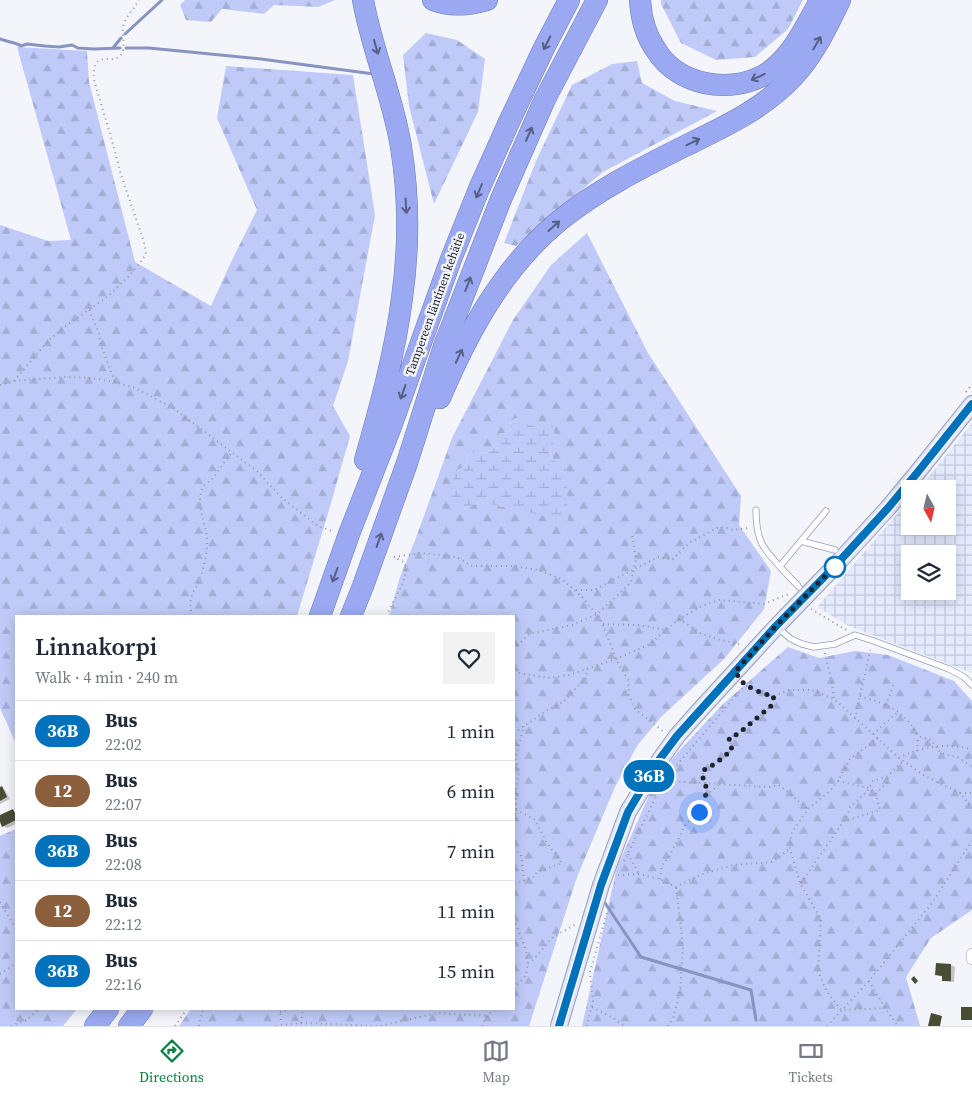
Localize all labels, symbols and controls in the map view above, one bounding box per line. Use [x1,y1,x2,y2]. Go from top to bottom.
one-way arrow [542,35,551,50]
one-way arrow [813,37,823,51]
one-way arrow [371,39,381,55]
one-way arrow [751,73,766,83]
one-way arrow [525,127,535,142]
one-way arrow [685,137,700,147]
one-way arrow [473,183,483,198]
one-way arrow [402,198,411,214]
one-way arrow [547,220,560,232]
street label: Tampereen läntinen kehätie [402,230,468,378]
one-way arrow [464,277,473,293]
one-way arrow [454,349,464,364]
one-way arrow [398,384,407,399]
north arrow [901,480,956,535]
map controls [901,480,956,600]
one-way arrow [375,532,385,548]
button: layers [901,545,956,600]
unlabelled marker [824,556,846,578]
one-way arrow [330,567,339,583]
text: Linnakorpi [35,630,157,663]
button: heart [443,632,495,684]
text: Walk · 4 min · 240 m [35,666,178,688]
text: Bus [105,707,137,733]
text: 36B [47,718,78,743]
text: 1 min [447,718,495,744]
text: 22:02 [105,733,142,755]
line badge: 36B [620,760,678,792]
text: 36B [633,763,665,788]
text: Bus [105,767,137,793]
text: 12 [53,778,72,803]
text: 6 min [447,778,495,804]
text: 22:07 [105,793,142,815]
your location [687,800,712,825]
text: Bus [105,827,137,853]
text: 36B [47,838,78,863]
text: 7 min [447,838,495,864]
text: 22:08 [105,853,142,875]
text: Bus [105,887,137,913]
text: 12 [53,898,72,923]
text: 11 min [437,898,495,924]
text: 22:12 [105,913,142,935]
text: Bus [105,947,137,973]
text: 36B [47,958,78,983]
text: 15 min [437,958,495,984]
text: 22:16 [105,973,142,995]
tab: Directions [139,1037,204,1087]
tab: Map [482,1037,510,1087]
tab: Tickets [788,1037,833,1087]

